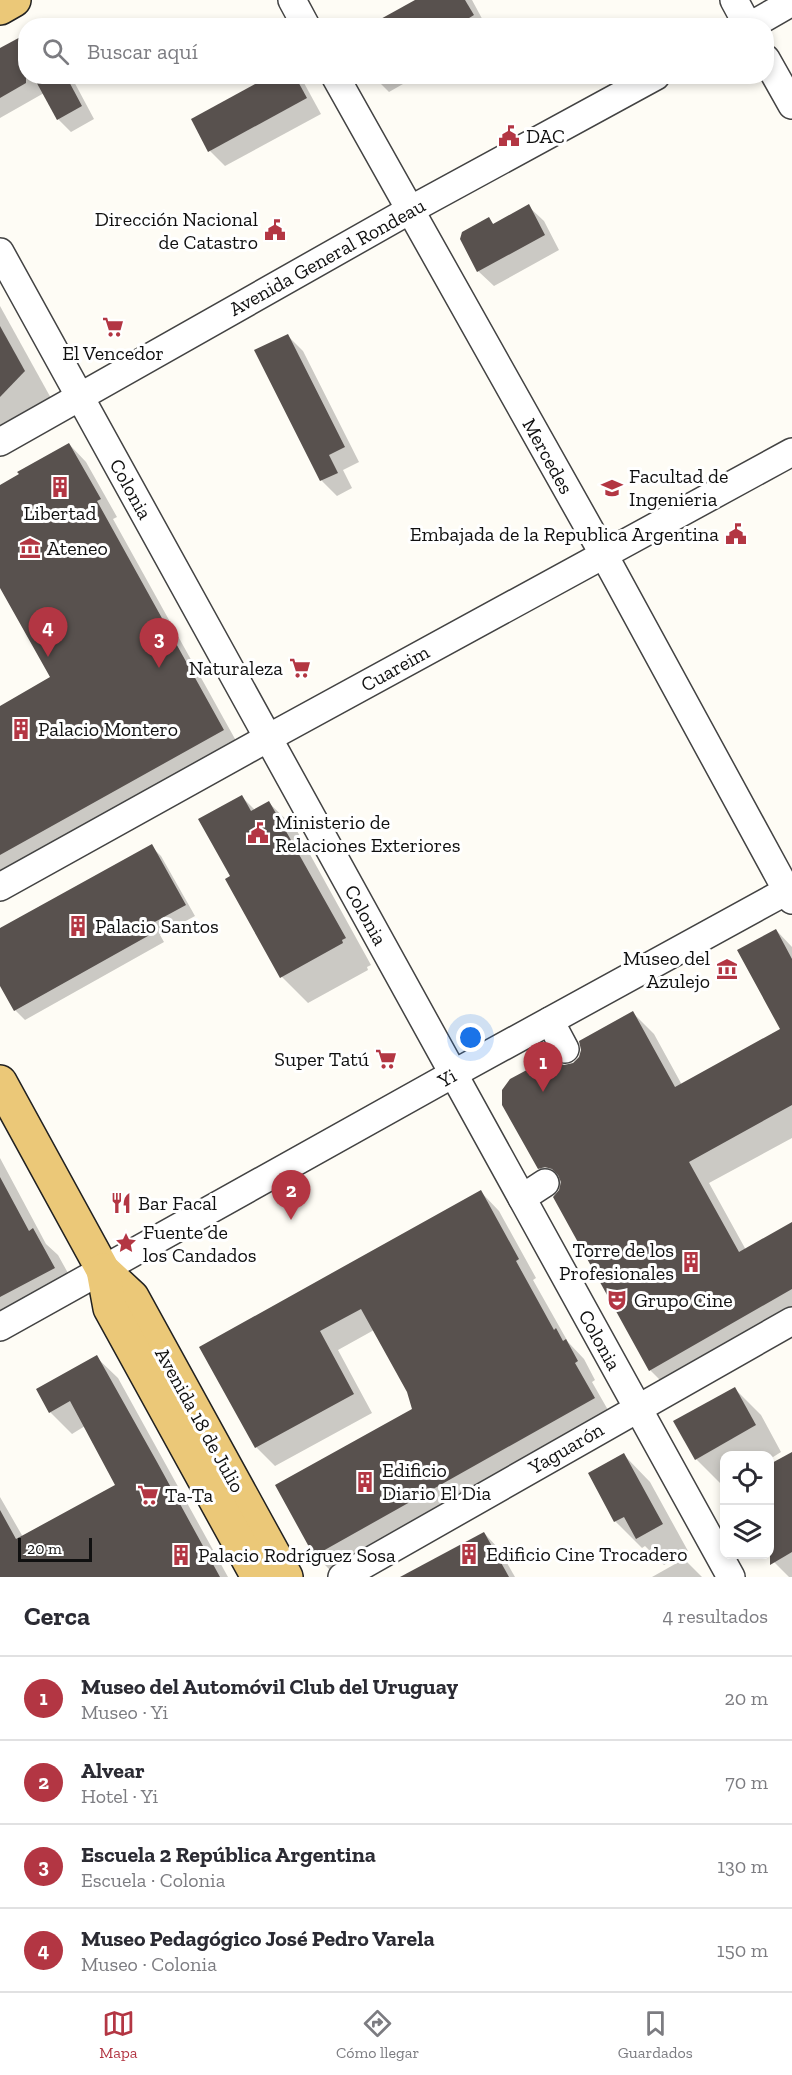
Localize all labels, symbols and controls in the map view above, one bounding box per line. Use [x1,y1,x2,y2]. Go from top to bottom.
search box [18,18,774,84]
icon: search [39,35,72,68]
text: Buscar aquí [87,38,198,65]
public building icon: DAC [497,124,521,148]
place label: DAC [526,124,565,148]
street label: Avenida General Rondeau [225,193,429,321]
place label: Dirección Nacional de Catastro [95,207,258,254]
public building icon: Dirección Nacional de Catastro [263,218,287,242]
supermarket icon: El Vencedor [101,315,125,339]
place label: El Vencedor [62,341,164,365]
street label: Mercedes [517,414,579,498]
street label: Colonia [105,455,158,524]
place label: Facultad de Ingenieria [629,464,728,511]
building icon: Libertad [48,475,72,499]
school or university icon: Facultad de Ingenieria [600,476,624,500]
place label: Libertad [23,501,97,525]
place label: Embajada de la Republica Argentina [410,522,719,546]
public building icon: Embajada de la Republica Argentina [724,522,748,546]
museum icon: Ateneo [18,536,42,560]
place label: Ateneo [47,536,108,560]
pin: 4 [28,608,68,657]
pin: 3 [140,618,178,668]
street label: Cuareim [357,639,434,697]
place label: Naturaleza [189,656,283,680]
supermarket icon: Naturaleza [288,656,312,680]
building icon: Palacio Montero [9,717,33,741]
place label: Palacio Montero [38,717,178,741]
place label: Ministerio de Relaciones Exteriores [275,810,460,857]
public building icon: Ministerio de Relaciones Exteriores [246,821,270,845]
street label: Colonia [340,881,393,950]
building icon: Palacio Santos [66,914,90,938]
place label: Palacio Santos [95,914,219,938]
place label: Museo del Azulejo [623,946,710,993]
museum icon: Museo del Azulejo [715,957,739,981]
your location [456,1023,485,1052]
pin: 1 [524,1042,562,1092]
place label: Super Tatú [274,1047,369,1071]
supermarket icon: Super Tatú [374,1047,398,1071]
street label: Yi [433,1063,461,1093]
pin: 2 [272,1170,310,1220]
restaurant icon: Bar Facal [109,1191,133,1215]
place label: Bar Facal [138,1191,217,1215]
place label: Fuente de los Candados [143,1220,257,1267]
place icon: Fuente de los Candados [114,1231,138,1255]
place label: Torre de los Profesionales [559,1238,674,1285]
building icon: Torre de los Profesionales [679,1250,703,1274]
theatre icon: Grupo Cine [605,1288,629,1312]
place label: Grupo Cine [634,1288,733,1312]
street label: Colonia [574,1306,627,1375]
street label: Avenida 18 de Julio [150,1343,250,1497]
street label: Yaguarón [523,1417,608,1480]
map controls [720,1451,774,1559]
button: locate [720,1451,774,1505]
place label: Edificio Diario El Dia [382,1458,491,1505]
building icon: Edificio Diario El Dia [353,1470,377,1494]
supermarket icon: Ta-Ta [136,1483,160,1507]
place label: Ta-Ta [165,1483,214,1507]
button: layers [720,1505,774,1559]
scale bar [18,1535,92,1562]
text: 20 m [27,1539,62,1558]
building icon: Edificio Cine Trocadero [457,1542,481,1566]
place label: Edificio Cine Trocadero [486,1542,688,1566]
building icon: Palacio Rodríguez Sosa [169,1543,193,1567]
place label: Palacio Rodríguez Sosa [198,1543,396,1567]
text: Cerca [24,1600,90,1632]
text: 4 resultados [663,1604,768,1628]
text: Museo del Automóvil Club del Uruguay [81,1673,458,1700]
text: 1 [39,1686,48,1710]
text: 20 m [724,1686,768,1710]
text: Museo · Yi [81,1700,168,1724]
text: Alvear [81,1757,145,1784]
text: 2 [38,1770,49,1794]
text: 70 m [725,1770,768,1794]
text: Hotel · Yi [81,1784,158,1808]
text: Escuela 2 República Argentina [81,1841,376,1868]
text: 3 [38,1854,49,1878]
text: 130 m [717,1854,768,1878]
text: Escuela · Colonia [81,1868,225,1892]
text: Museo Pedagógico José Pedro Varela [81,1925,435,1952]
text: 4 [38,1938,49,1962]
text: 150 m [717,1938,768,1962]
text: Museo · Colonia [81,1952,217,1976]
tab: Mapa [99,2007,137,2062]
tab: Cómo llegar [336,2007,419,2062]
tab: Guardados [618,2007,693,2062]

